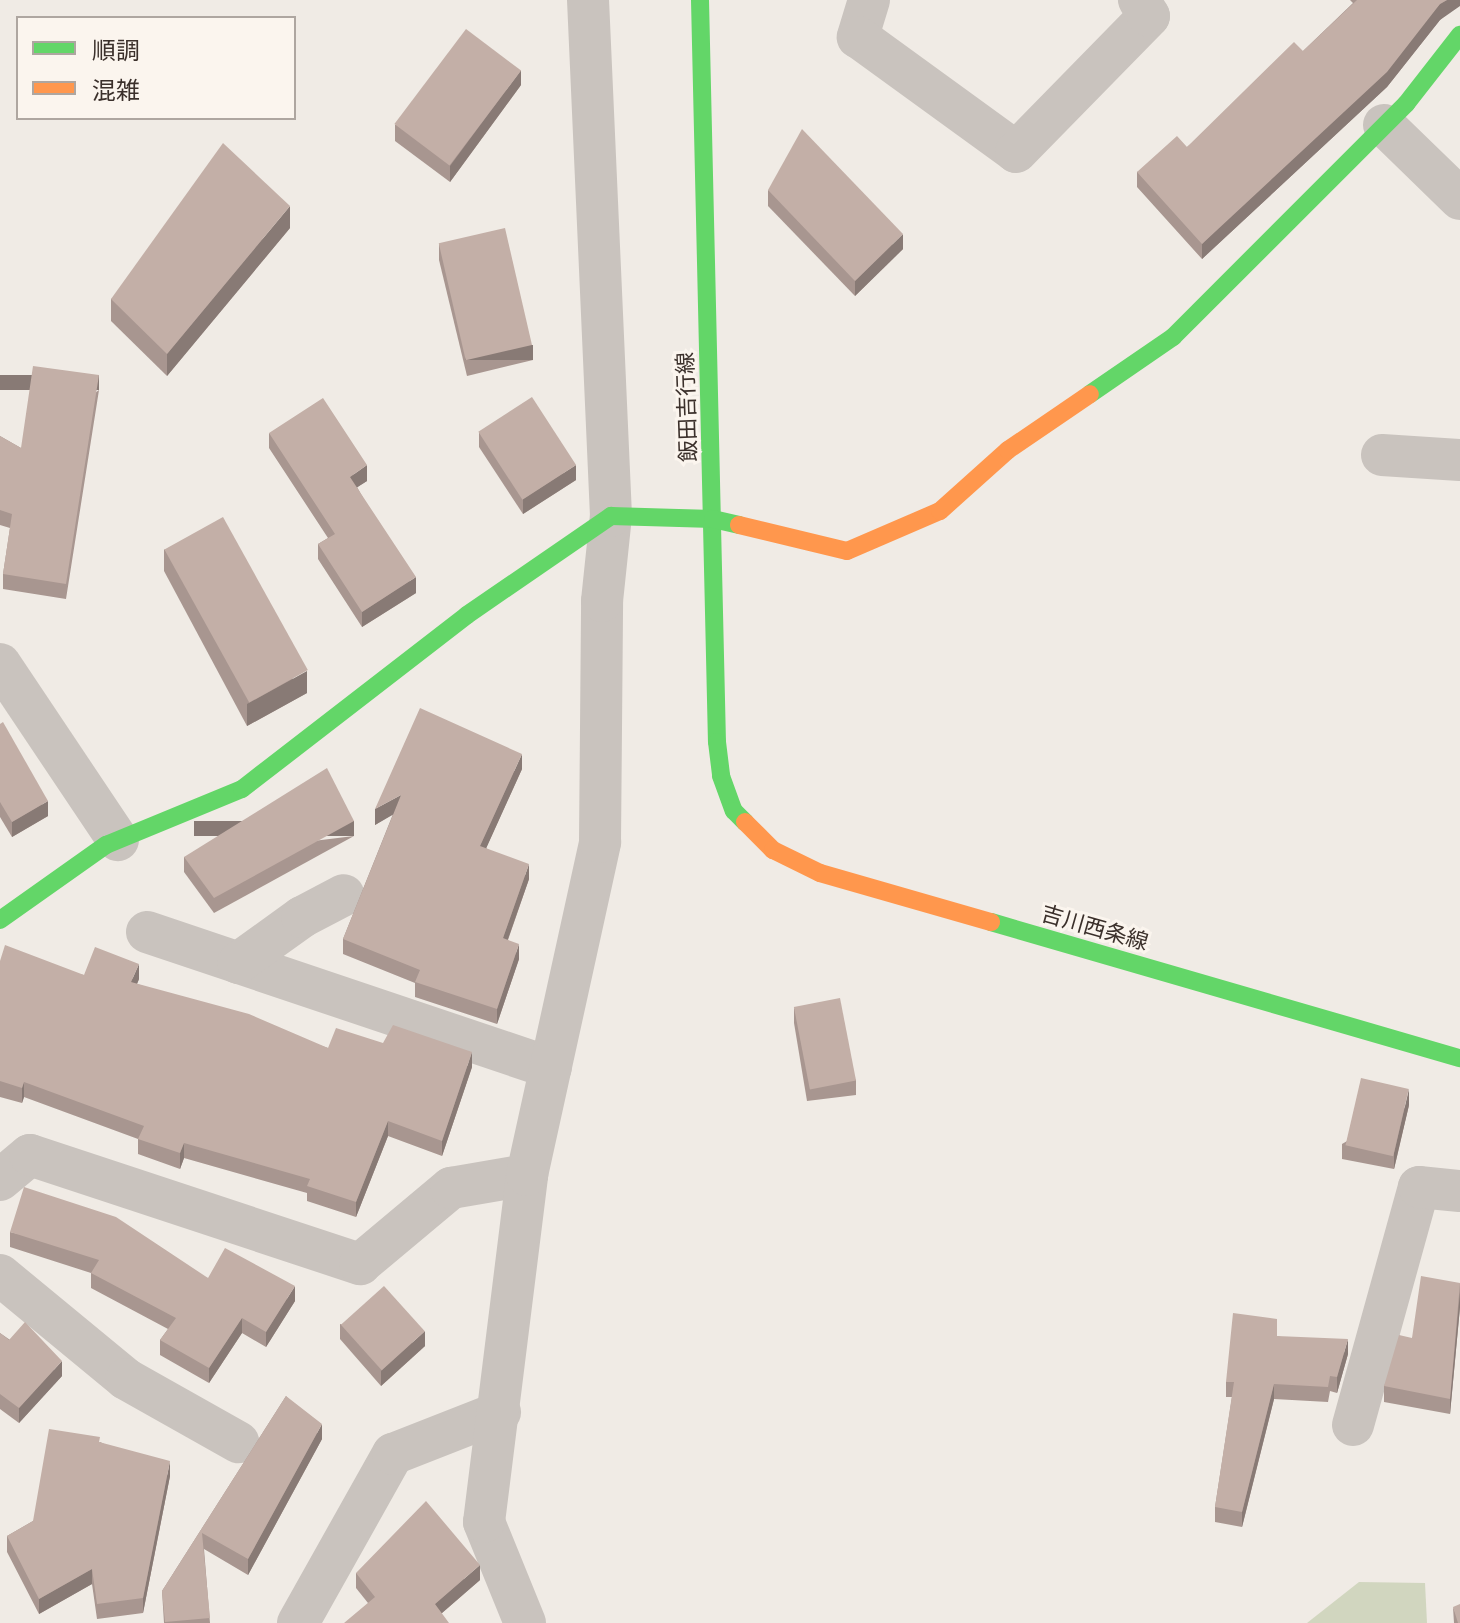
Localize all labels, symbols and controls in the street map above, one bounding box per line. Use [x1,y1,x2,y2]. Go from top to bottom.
legend [16,16,296,120]
text: 順調 [92,35,140,64]
text: 混雑 [92,75,140,104]
street label: 飯田吉行線 [671,352,701,462]
street label: 吉川西条線 [1038,899,1152,955]

